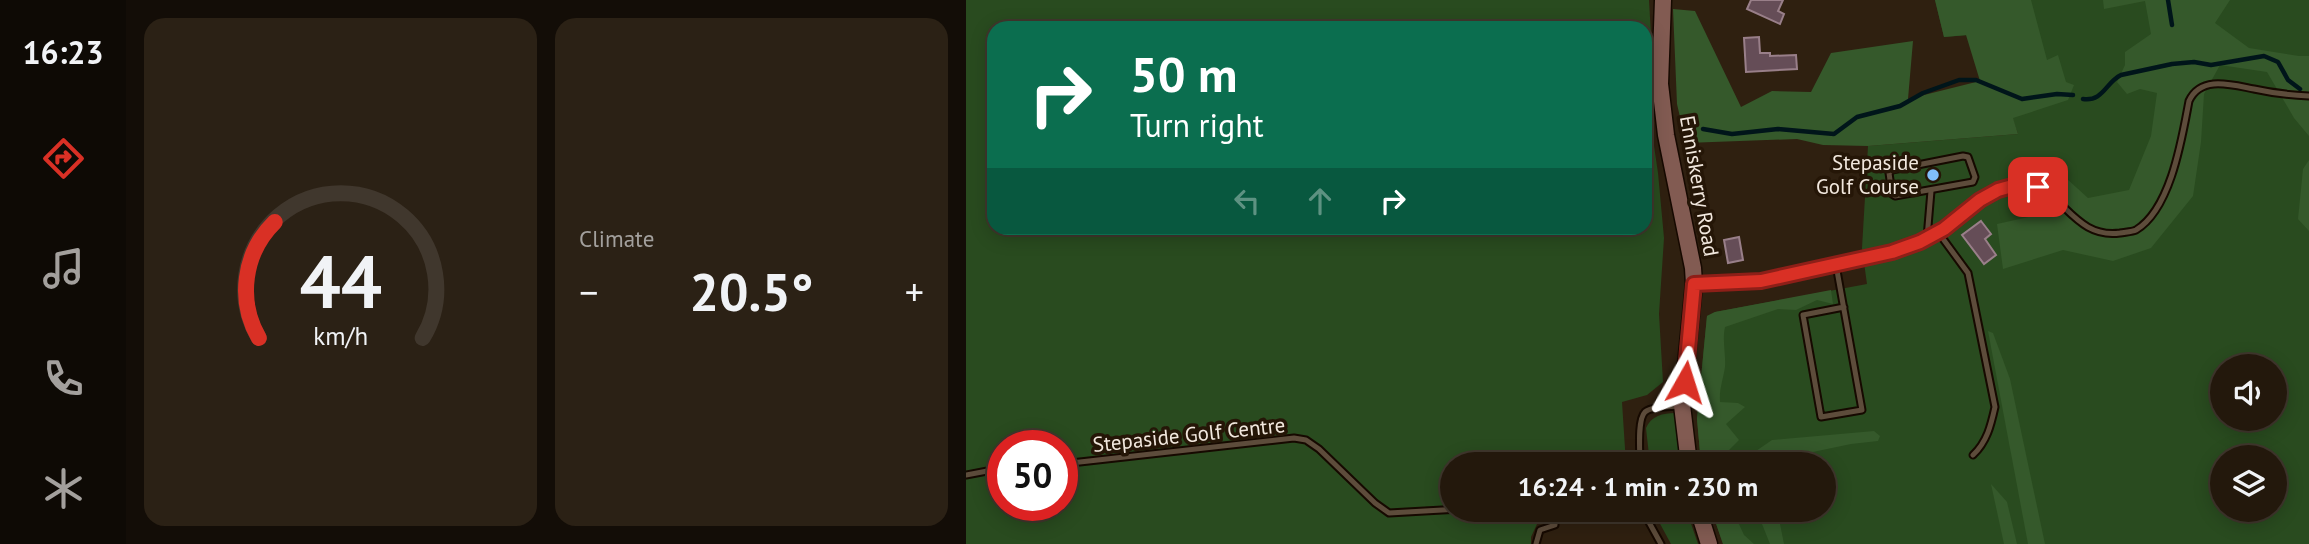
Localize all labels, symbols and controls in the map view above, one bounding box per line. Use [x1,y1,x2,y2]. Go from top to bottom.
text: 16:23 [22,31,104,73]
text: 50 m [1130,42,1237,106]
icon: right [1015,49,1106,140]
text: Turn right [1130,104,1264,146]
street label: Enniskerry Road [1674,113,1725,258]
icon: directions [39,134,88,183]
place label: Stepaside Golf Course [1816,149,1919,200]
pin [2008,157,2068,217]
marker: Stepaside Golf Course [1925,167,1941,183]
icon: arrive [2019,168,2057,206]
icon: left [1228,182,1266,220]
icon: ahead [1301,182,1339,220]
icon: right [1374,182,1412,220]
text: Climate [579,224,654,253]
text: 44 [299,234,382,328]
icon: music [39,244,88,293]
text: 20.5° [690,258,813,325]
text: − [579,267,598,316]
text: + [905,267,924,316]
text: km/h [313,320,368,352]
position arrow [1648,345,1722,419]
icon: phone [39,354,88,403]
map controls [2210,354,2287,522]
button: sound [2210,354,2287,431]
street label: Stepaside Golf Centre [1091,411,1287,458]
speed limit sign: 50 [987,430,1078,521]
button: layers [2210,445,2287,522]
icon: climate [39,464,88,513]
text: 16:24 · 1 min · 230 m [1518,470,1758,503]

